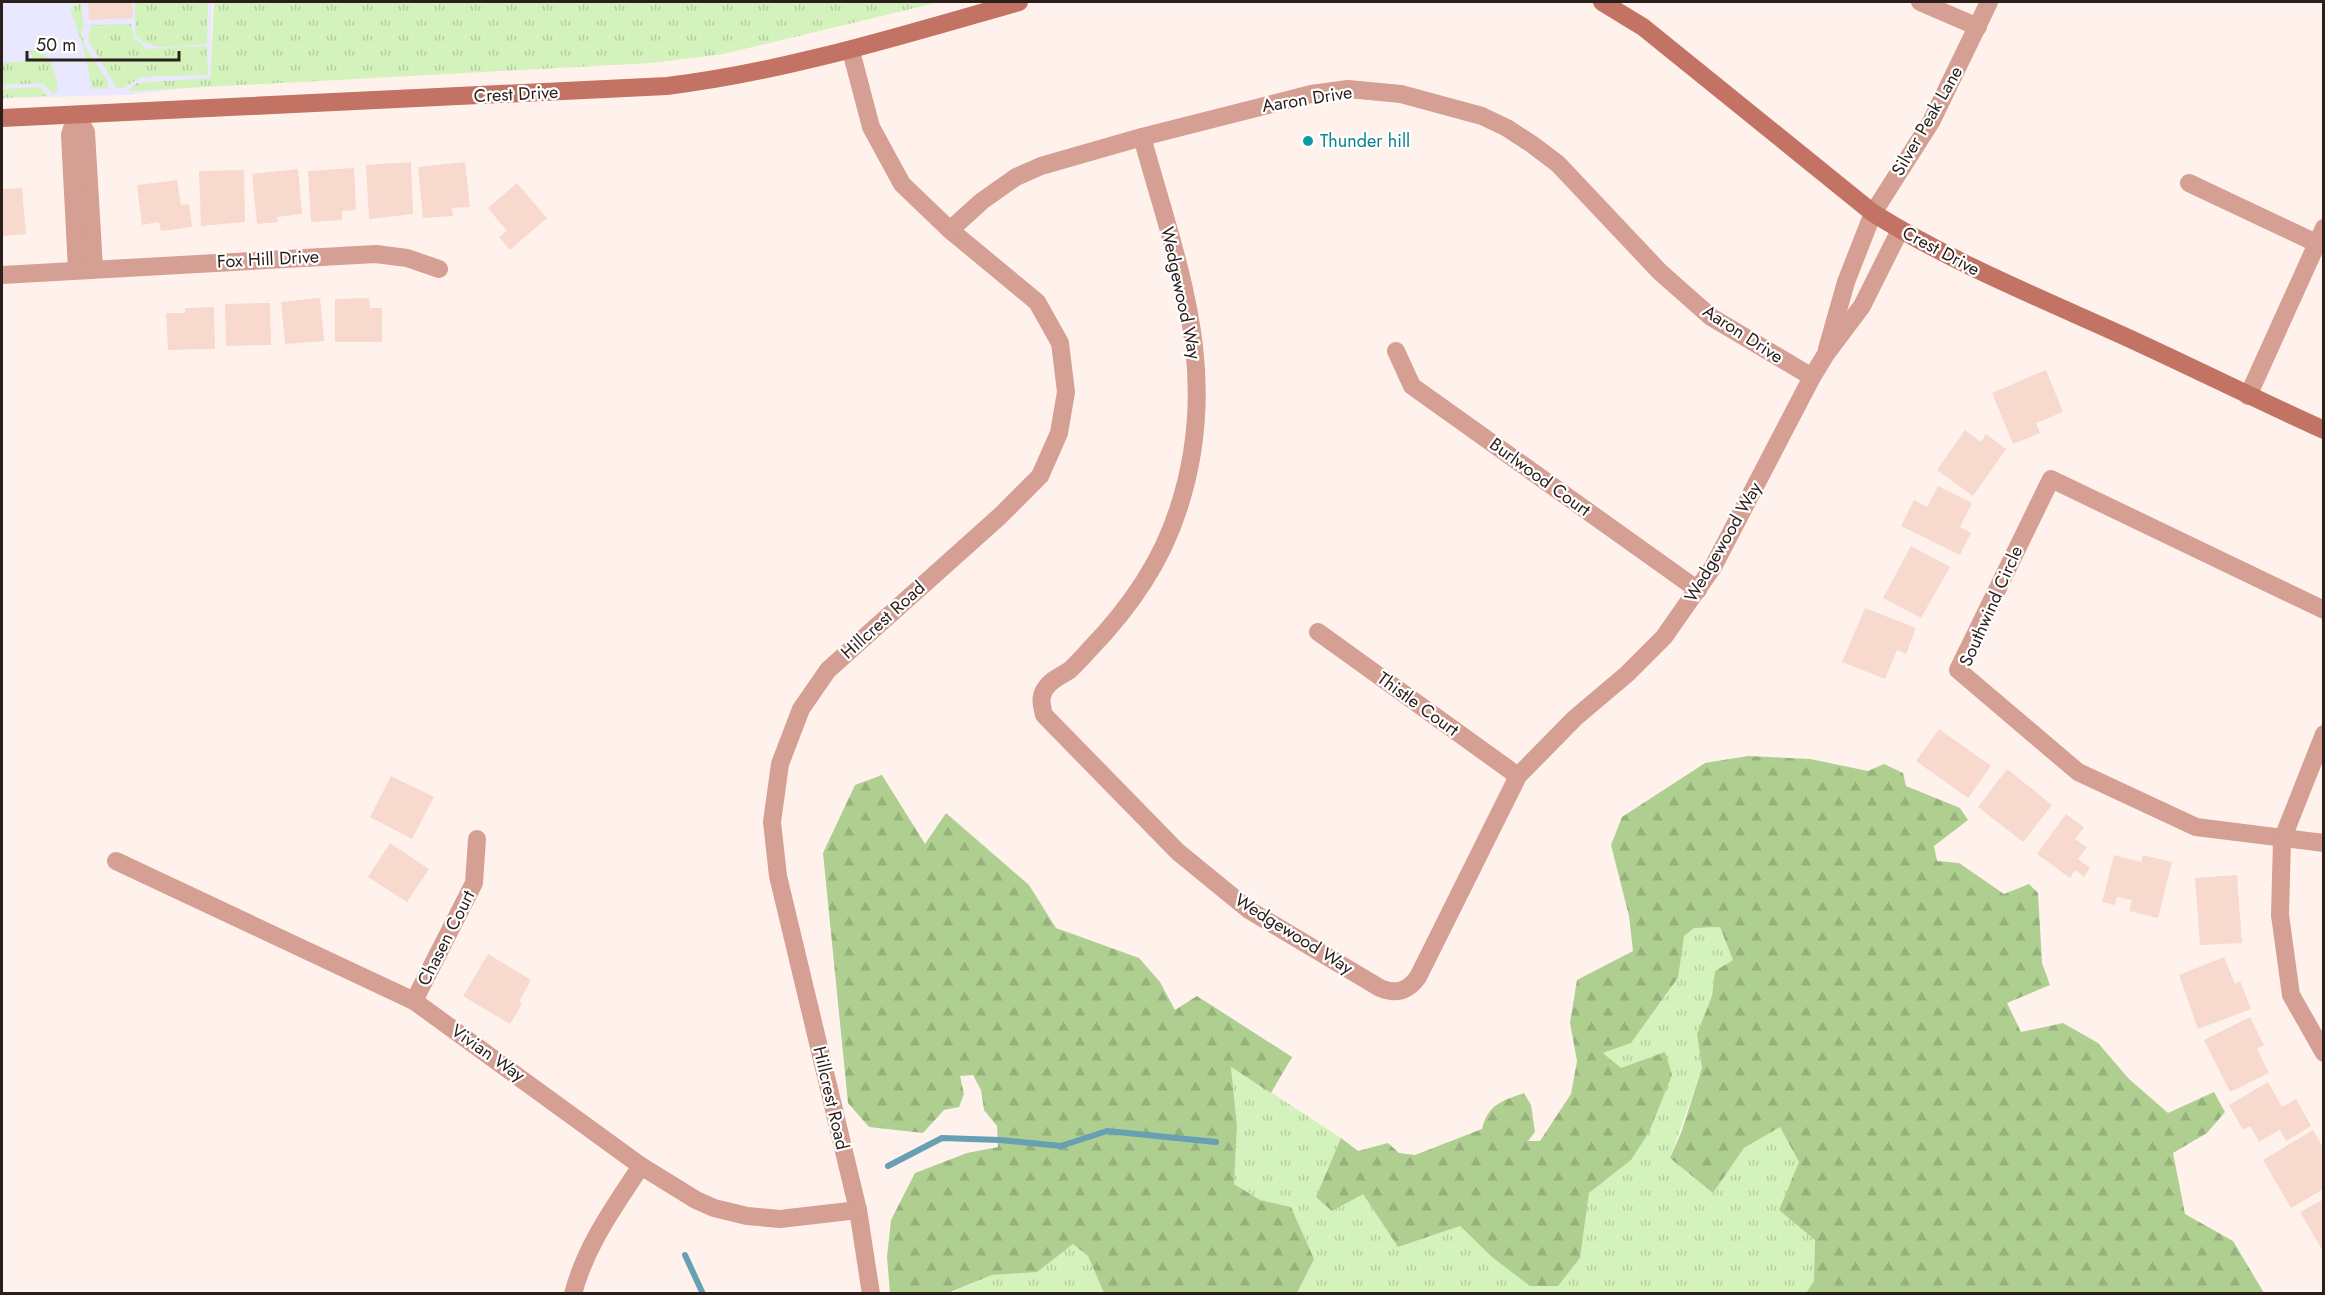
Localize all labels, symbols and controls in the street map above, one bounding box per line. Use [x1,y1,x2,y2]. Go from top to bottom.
scale bar [27,24,178,62]
text: 50 m [36,32,76,58]
street label: Silver Peak Lane [1885,61,1969,181]
street label: Crest Drive [473,79,559,109]
street label: Aaron Drive [1260,79,1354,119]
place label: Thunder hill [1320,128,1410,154]
marker: Thunder hill [1301,134,1315,148]
street label: Crest Drive [1898,220,1984,282]
street label: Wedgewood Way [1154,224,1208,362]
street label: Fox Hill Drive [216,243,320,275]
street label: Aaron Drive [1698,298,1788,370]
street label: Burlwood Court [1484,431,1596,523]
street label: Wedgewood Way [1678,477,1768,607]
street label: Southwind Circle [1953,541,2029,671]
street label: Hillcrest Road [835,575,931,665]
street label: Thistle Court [1372,666,1465,743]
street label: Chasen Court [411,885,481,990]
street label: Wedgewood Way [1230,887,1358,981]
street label: Vivian Way [446,1018,530,1088]
street label: Hillcrest Road [806,1044,856,1152]

